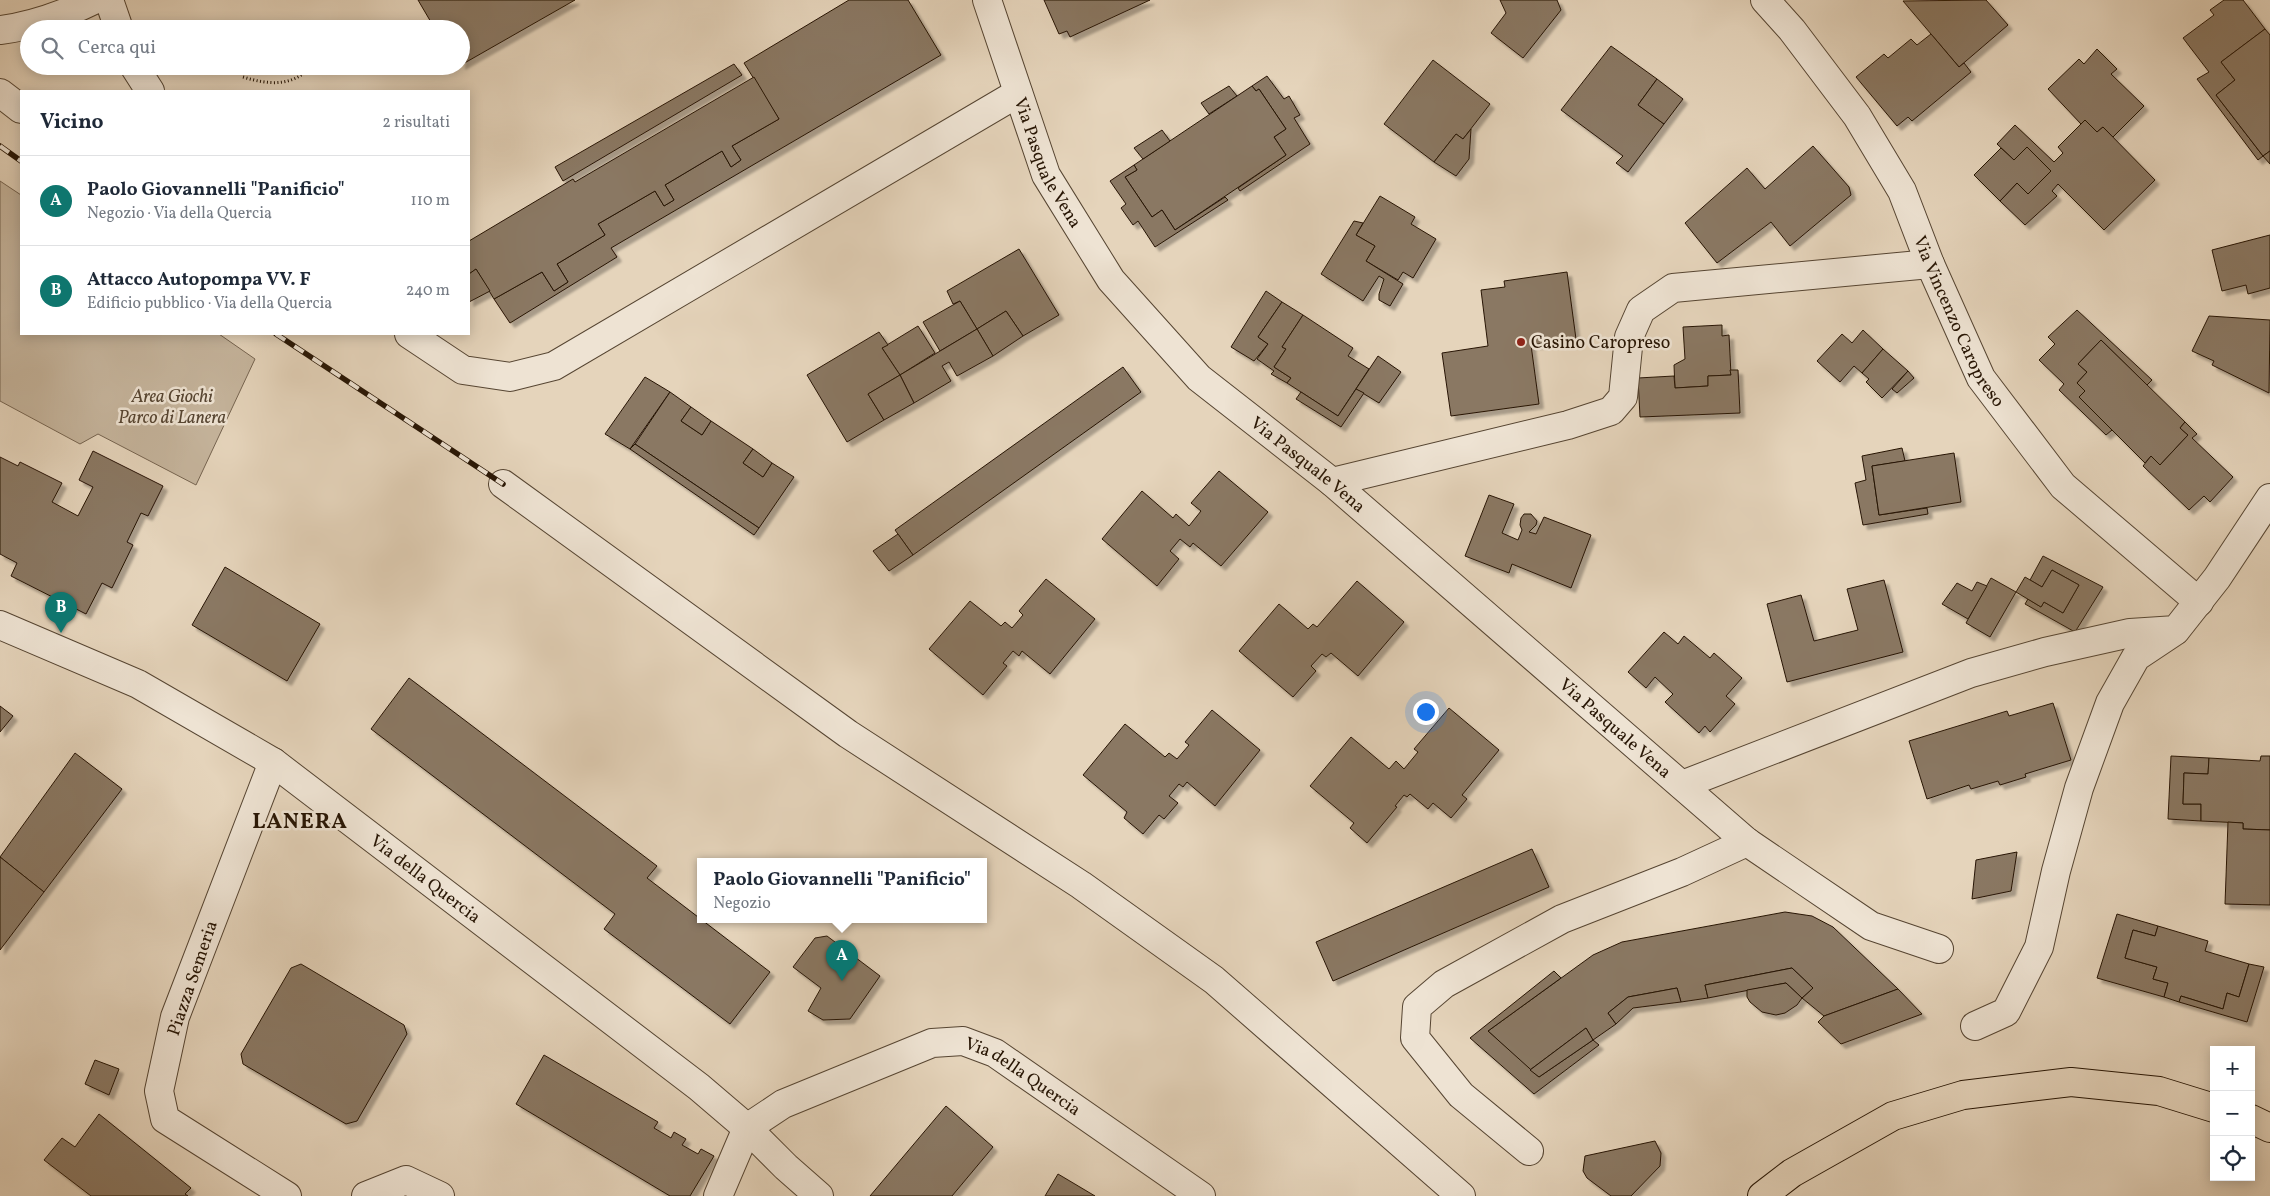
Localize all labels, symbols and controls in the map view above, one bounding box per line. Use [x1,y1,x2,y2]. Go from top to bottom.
search box [20,20,470,75]
icon: search [38,34,66,62]
text: Cerca qui [78,35,156,61]
street label: Via Pasquale Vena [1007,94,1087,233]
text: Vicino [40,108,104,137]
text: 2 risultati [382,112,450,134]
text: Paolo Giovannelli "Panificio" [87,177,345,203]
text: A [50,190,62,212]
text: 110 m [411,190,450,212]
text: Negozio · Via della Quercia [87,203,272,225]
street label: Via Vincenzo Caropreso [1906,232,2010,413]
text: Attacco Autopompa VV. F [87,267,311,293]
text: B [51,280,61,302]
text: 240 m [406,280,450,302]
text: Edificio pubblico · Via della Quercia [87,293,332,315]
place label: Casino Caropreso [1531,331,1670,356]
marker: Casino Caropreso [1515,336,1527,348]
park label: Area Giochi Parco di Lanera [118,385,226,431]
street label: Via Pasquale Vena [1244,411,1370,519]
pin: B [45,592,77,633]
street label: Via Pasquale Vena [1553,673,1676,785]
your location [1413,699,1439,725]
district label: LANERA [252,807,348,838]
street label: Via della Quercia [364,829,485,930]
popup [697,858,987,923]
text: Paolo Giovannelli "Panificio" [713,867,971,893]
text: Negozio [713,893,771,915]
street label: Piazza Semeria [162,918,225,1039]
pin: A [826,940,858,981]
street label: Via della Quercia [961,1032,1085,1123]
map controls [2210,1046,2255,1181]
button: + [2210,1046,2255,1091]
button: − [2210,1091,2255,1136]
button: locate [2210,1136,2255,1181]

